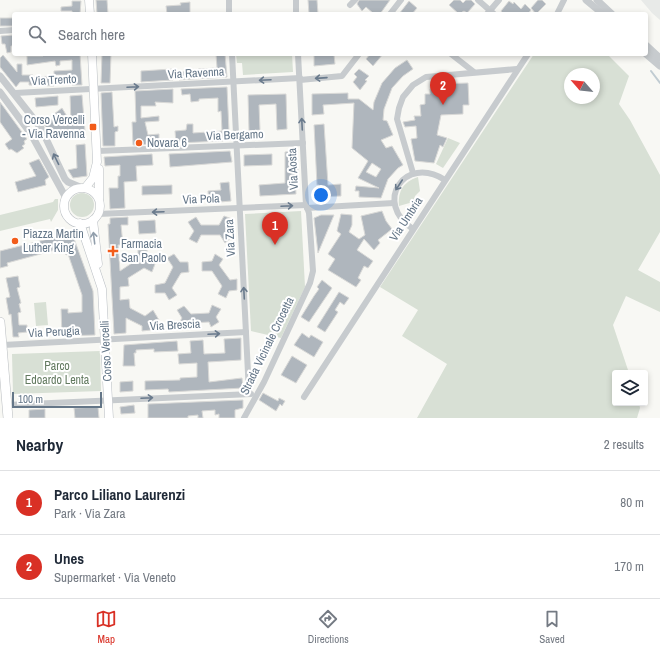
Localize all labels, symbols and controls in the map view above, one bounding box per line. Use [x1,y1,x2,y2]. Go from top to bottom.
search box [12,12,648,56]
icon: search [26,23,48,45]
text: Search here [58,24,125,45]
street label: Via Ravenna [167,63,225,82]
north arrow [564,68,600,104]
street label: Via Trento [31,71,77,89]
pin: 2 [430,72,456,105]
one-way arrow [315,75,328,82]
one-way arrow [259,76,272,83]
one-way arrow [126,83,139,91]
place label: Corso Vercelli - Via Ravenna [22,112,86,142]
one-way arrow [298,118,306,131]
marker: Corso Vercelli - Via Ravenna [88,122,98,132]
street label: Via Bergamo [206,126,264,144]
place label: Novara 6 [147,135,187,151]
marker: Novara 6 [134,138,144,148]
street label: Via Aosta [284,147,302,190]
one-way arrow [52,153,59,165]
one-way arrow [395,180,403,191]
your location [311,185,331,205]
street label: Via Pola [182,190,220,208]
street label: Via Umbria [386,193,426,244]
one-way arrow [280,202,293,209]
one-way arrow [152,208,165,216]
pin: 1 [262,212,288,245]
street label: Via Zara [221,218,239,257]
place label: Piazza Martin Luther King [23,226,84,256]
one-way arrow [90,232,98,245]
marker: Piazza Martin Luther King [10,236,20,246]
place label: Farmacia San Paolo [121,236,166,266]
marker: Farmacia San Paolo [108,246,118,256]
one-way arrow [240,287,247,300]
street label: Strada Vicinale Crocetta [236,294,298,398]
street label: Via Brescia [149,316,201,334]
street label: Corso Vercelli [96,320,116,382]
street label: Via Perugia [28,323,81,341]
one-way arrow [207,331,220,338]
park label: Parco Edoardo Lenta [25,358,90,388]
map controls [612,370,648,406]
button: layers [612,370,648,406]
scale bar [12,390,102,409]
text: 100 m [18,392,43,406]
one-way arrow [140,394,153,402]
text: Nearby [16,433,63,456]
text: 2 results [604,436,644,453]
text: Parco Liliano Laurenzi [54,484,185,505]
text: 1 [26,494,32,511]
text: 80 m [620,494,644,511]
text: Park · Via Zara [54,505,126,522]
text: Unes [54,548,84,569]
text: 2 [26,558,32,575]
text: 170 m [614,558,644,575]
text: Supermarket · Via Veneto [54,569,176,586]
tab: Map [95,608,117,646]
tab: Directions [308,608,349,646]
tab: Saved [539,608,565,646]

